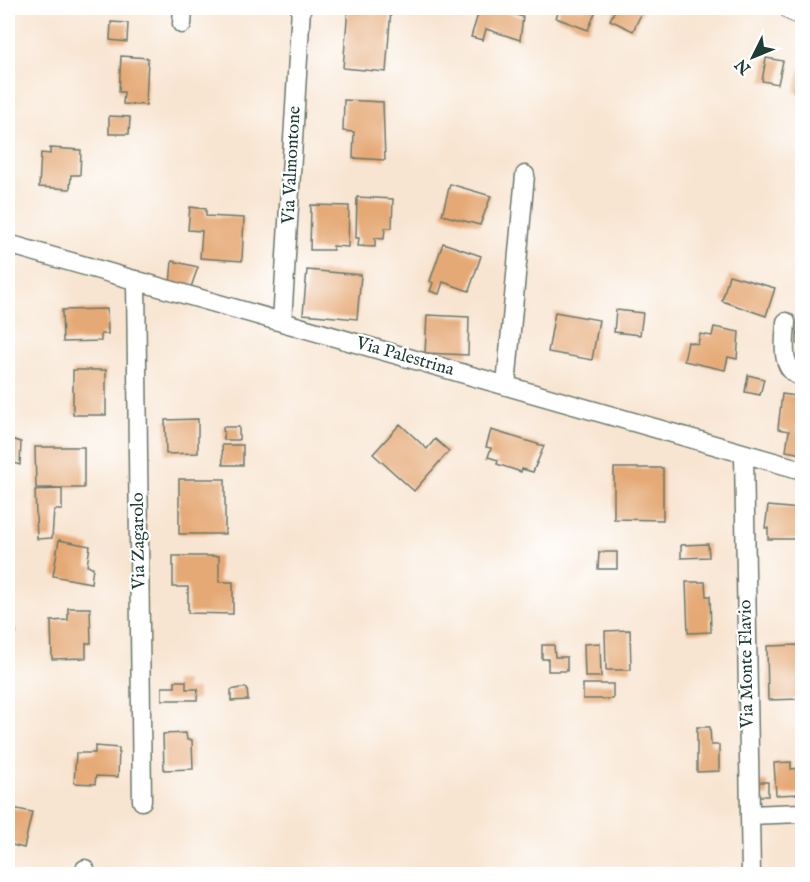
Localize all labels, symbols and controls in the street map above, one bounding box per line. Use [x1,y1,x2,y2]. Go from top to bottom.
north arrow [723,27,783,87]
text: N [731,54,756,78]
street label: Via Valmontone [277,105,307,226]
street label: Via Palestrina [352,332,457,382]
street label: Via Zagarolo [127,492,151,591]
street label: Via Monte Flavio [734,599,760,730]

